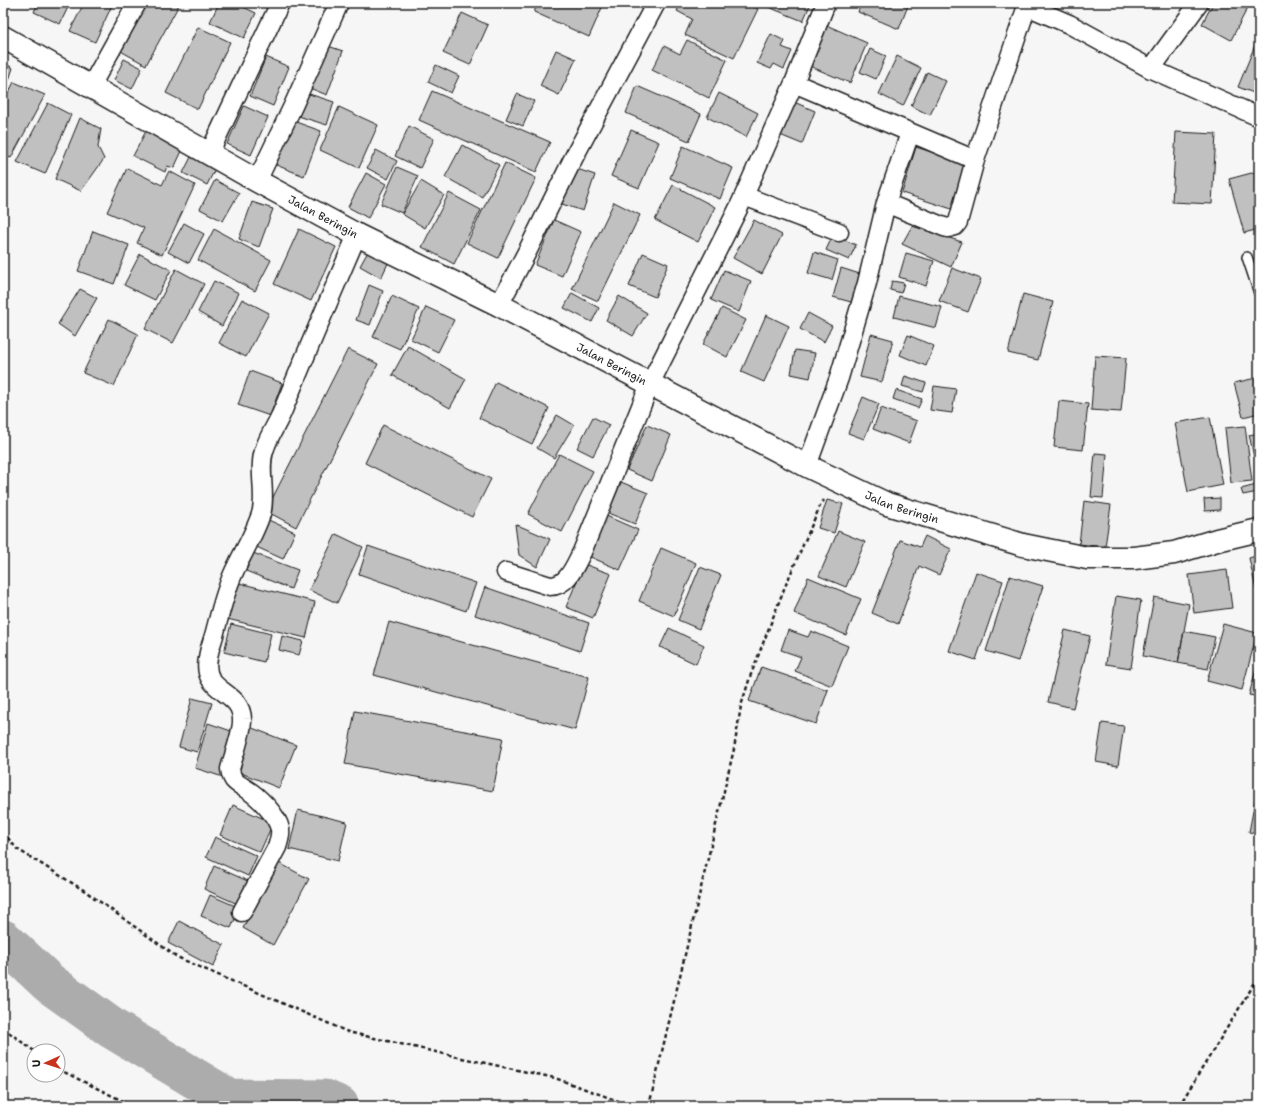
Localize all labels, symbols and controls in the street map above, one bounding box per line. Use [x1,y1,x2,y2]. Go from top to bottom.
street label: Jalan Beringin [285,192,361,242]
street label: Jalan Beringin [574,340,649,389]
street label: Jalan Beringin [862,488,941,527]
north arrow [26,1043,66,1083]
text: U [29,1059,44,1068]

